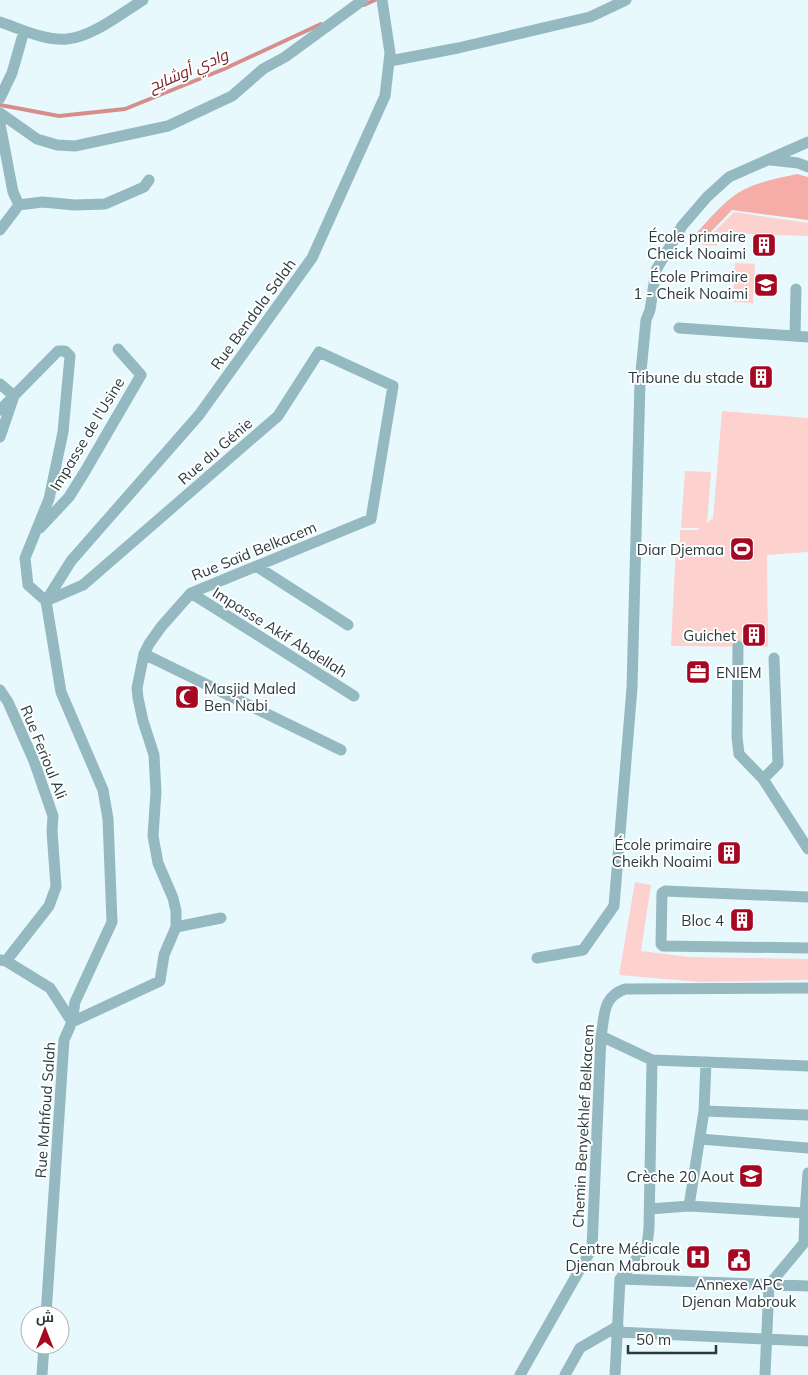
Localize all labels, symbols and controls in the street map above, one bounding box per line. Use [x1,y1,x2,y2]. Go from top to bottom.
water label: وادي أوشايح [144,44,233,99]
place label: École primaire Cheick Noaimi [647,227,746,263]
building icon: École primaire Cheick Noaimi [751,232,777,258]
street label: Rue Bendala Salah [206,255,300,373]
place label: École Primaire 1 - Cheik Noaimi [633,267,748,303]
school or university icon: École Primaire 1 - Cheik Noaimi [753,272,779,298]
building icon: Tribune du stade [748,364,774,390]
place label: Tribune du stade [628,368,744,387]
street label: Impasse de l'Usine [46,374,128,494]
street label: Rue du Génie [174,414,256,488]
street label: Rue Saïd Belkacem [189,517,319,585]
sports icon: Diar Djemaa [729,536,755,562]
place label: Diar Djemaa [637,540,724,559]
street label: Impasse Akif Abdellah [209,583,351,681]
building icon: Guichet [741,622,767,648]
place label: Guichet [683,626,736,645]
office icon: ENIEM [685,659,711,685]
place label: ENIEM [716,663,762,682]
place label: Masjid Maled Ben Nabi [204,679,296,715]
mosque icon: Masjid Maled Ben Nabi [174,684,200,710]
street label: Rue Ferioul Ali [17,702,71,802]
place label: École primaire Cheikh Noaimi [612,835,712,871]
building icon: École primaire Cheikh Noaimi [716,840,742,866]
building icon: Bloc 4 [729,907,755,933]
place label: Bloc 4 [681,911,724,930]
street label: Chemin Benyekhlef Belkacem [568,1024,598,1228]
street label: Rue Mahfoud Salah [31,1041,59,1179]
school or university icon: Crèche 20 Aout [738,1163,764,1189]
place label: Crèche 20 Aout [627,1167,734,1186]
place label: Centre Médicale Djenan Mabrouk [565,1239,680,1275]
hospital icon: Centre Médicale Djenan Mabrouk [685,1244,711,1270]
public building icon: Annexe APC Djenan Mabrouk [726,1247,752,1273]
place label: Annexe APC Djenan Mabrouk [682,1275,797,1311]
north arrow [20,1305,70,1355]
text: ش [36,1308,54,1326]
scale bar [628,1322,716,1354]
text: 50 m [636,1330,671,1349]

